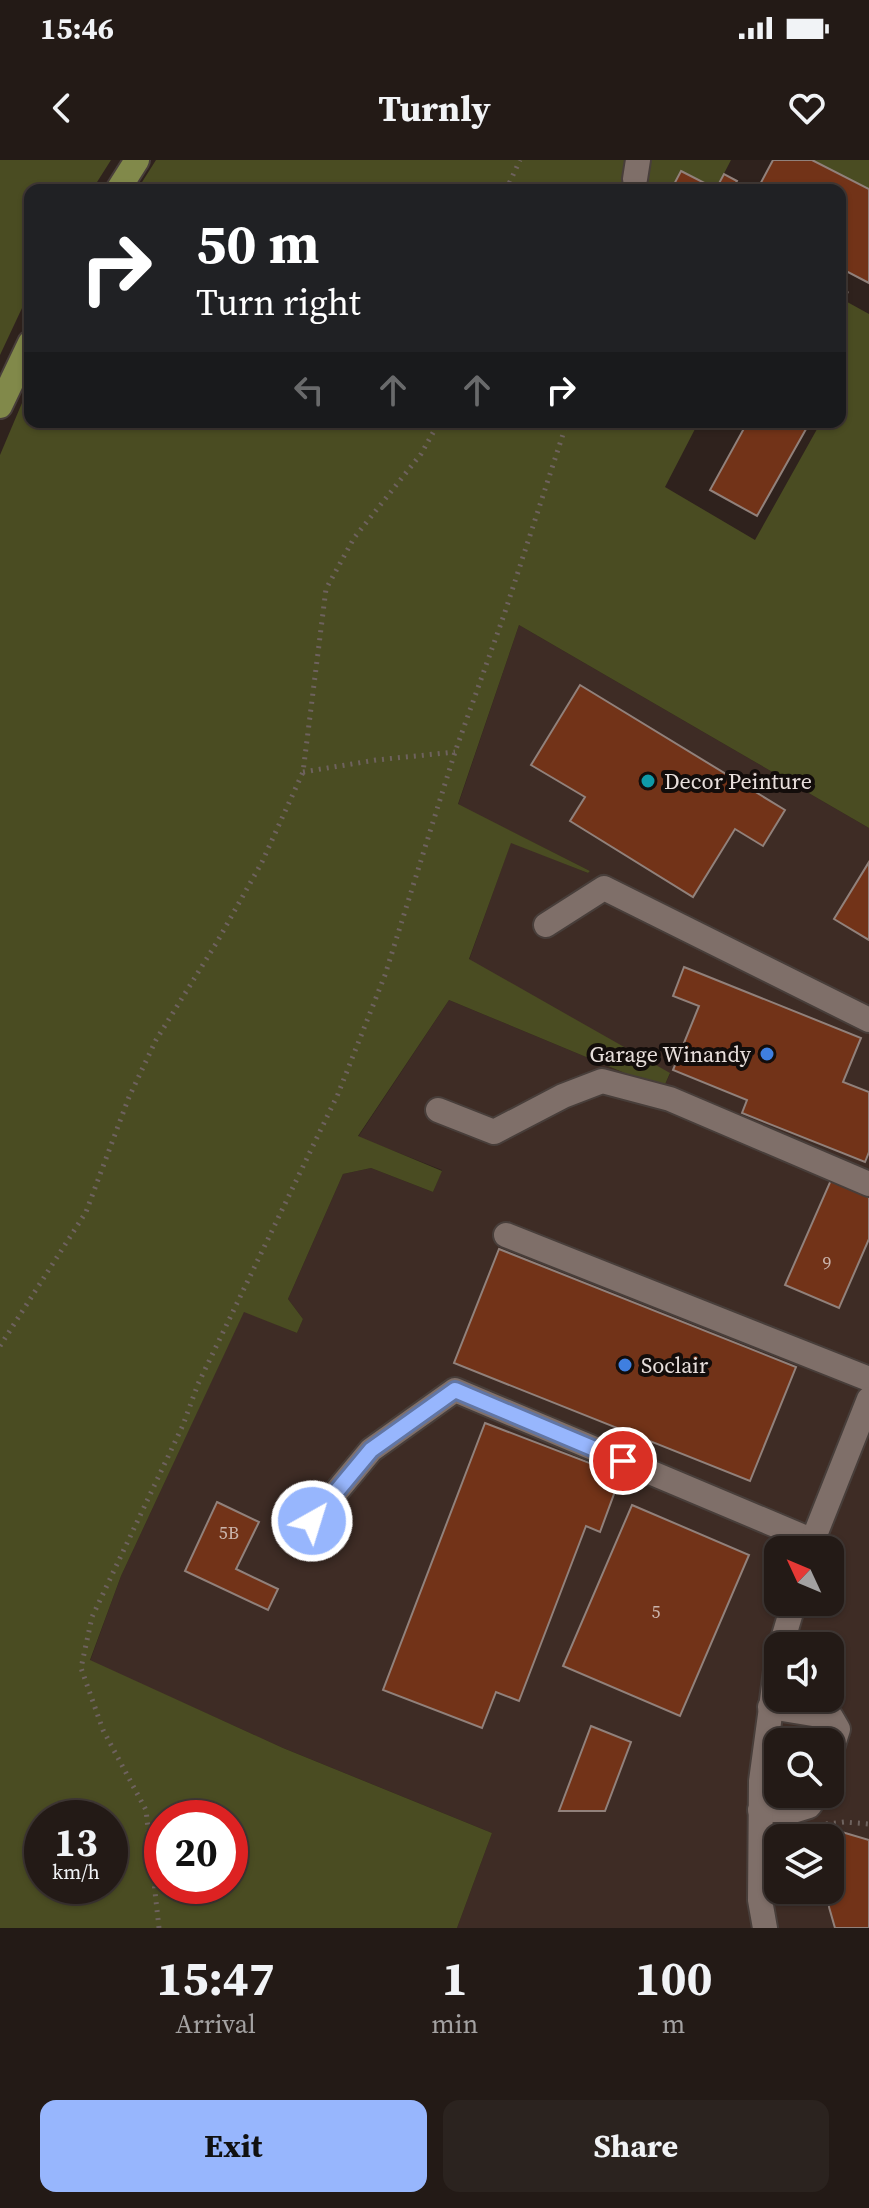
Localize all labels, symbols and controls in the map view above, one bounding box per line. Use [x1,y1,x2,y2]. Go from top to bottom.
text: 15:46 [40,8,114,49]
text: Turnly [378,84,491,133]
icon: back [40,86,84,130]
icon: heart [785,86,829,130]
text: 50 m [196,205,319,282]
icon: right [64,216,168,320]
text: Turn right [196,278,361,327]
icon: left [287,368,331,412]
icon: ahead [371,368,415,412]
icon: ahead [455,368,499,412]
icon: right [539,368,583,412]
place label: Decor Peinture [664,766,812,796]
marker: Decor Peinture [639,772,657,790]
place label: Garage Winandy [589,1039,752,1069]
marker: Garage Winandy [758,1045,776,1063]
house number: 9 [823,1250,832,1275]
place label: Soclair [641,1350,709,1380]
marker: Soclair [616,1356,634,1374]
pin [589,1427,657,1495]
icon: arrive [601,1439,645,1483]
position arrow [270,1479,354,1563]
house number: 5B [219,1520,239,1545]
north arrow [764,1536,844,1616]
map controls [764,1536,844,1904]
house number: 5 [652,1599,661,1624]
button: sound [764,1632,844,1712]
button: search [764,1728,844,1808]
speed limit sign: 20 [144,1800,248,1904]
text: 13 [54,1815,98,1869]
button: layers [764,1824,844,1904]
text: km/h [52,1858,100,1886]
text: 15:47 [156,1945,275,2011]
text: 1 [442,1945,468,2011]
text: 100 [635,1945,713,2011]
text: Arrival [175,2006,256,2042]
text: min [431,2006,478,2042]
text: m [662,2006,685,2042]
button: Exit [40,2100,427,2192]
button: Share [443,2100,829,2192]

